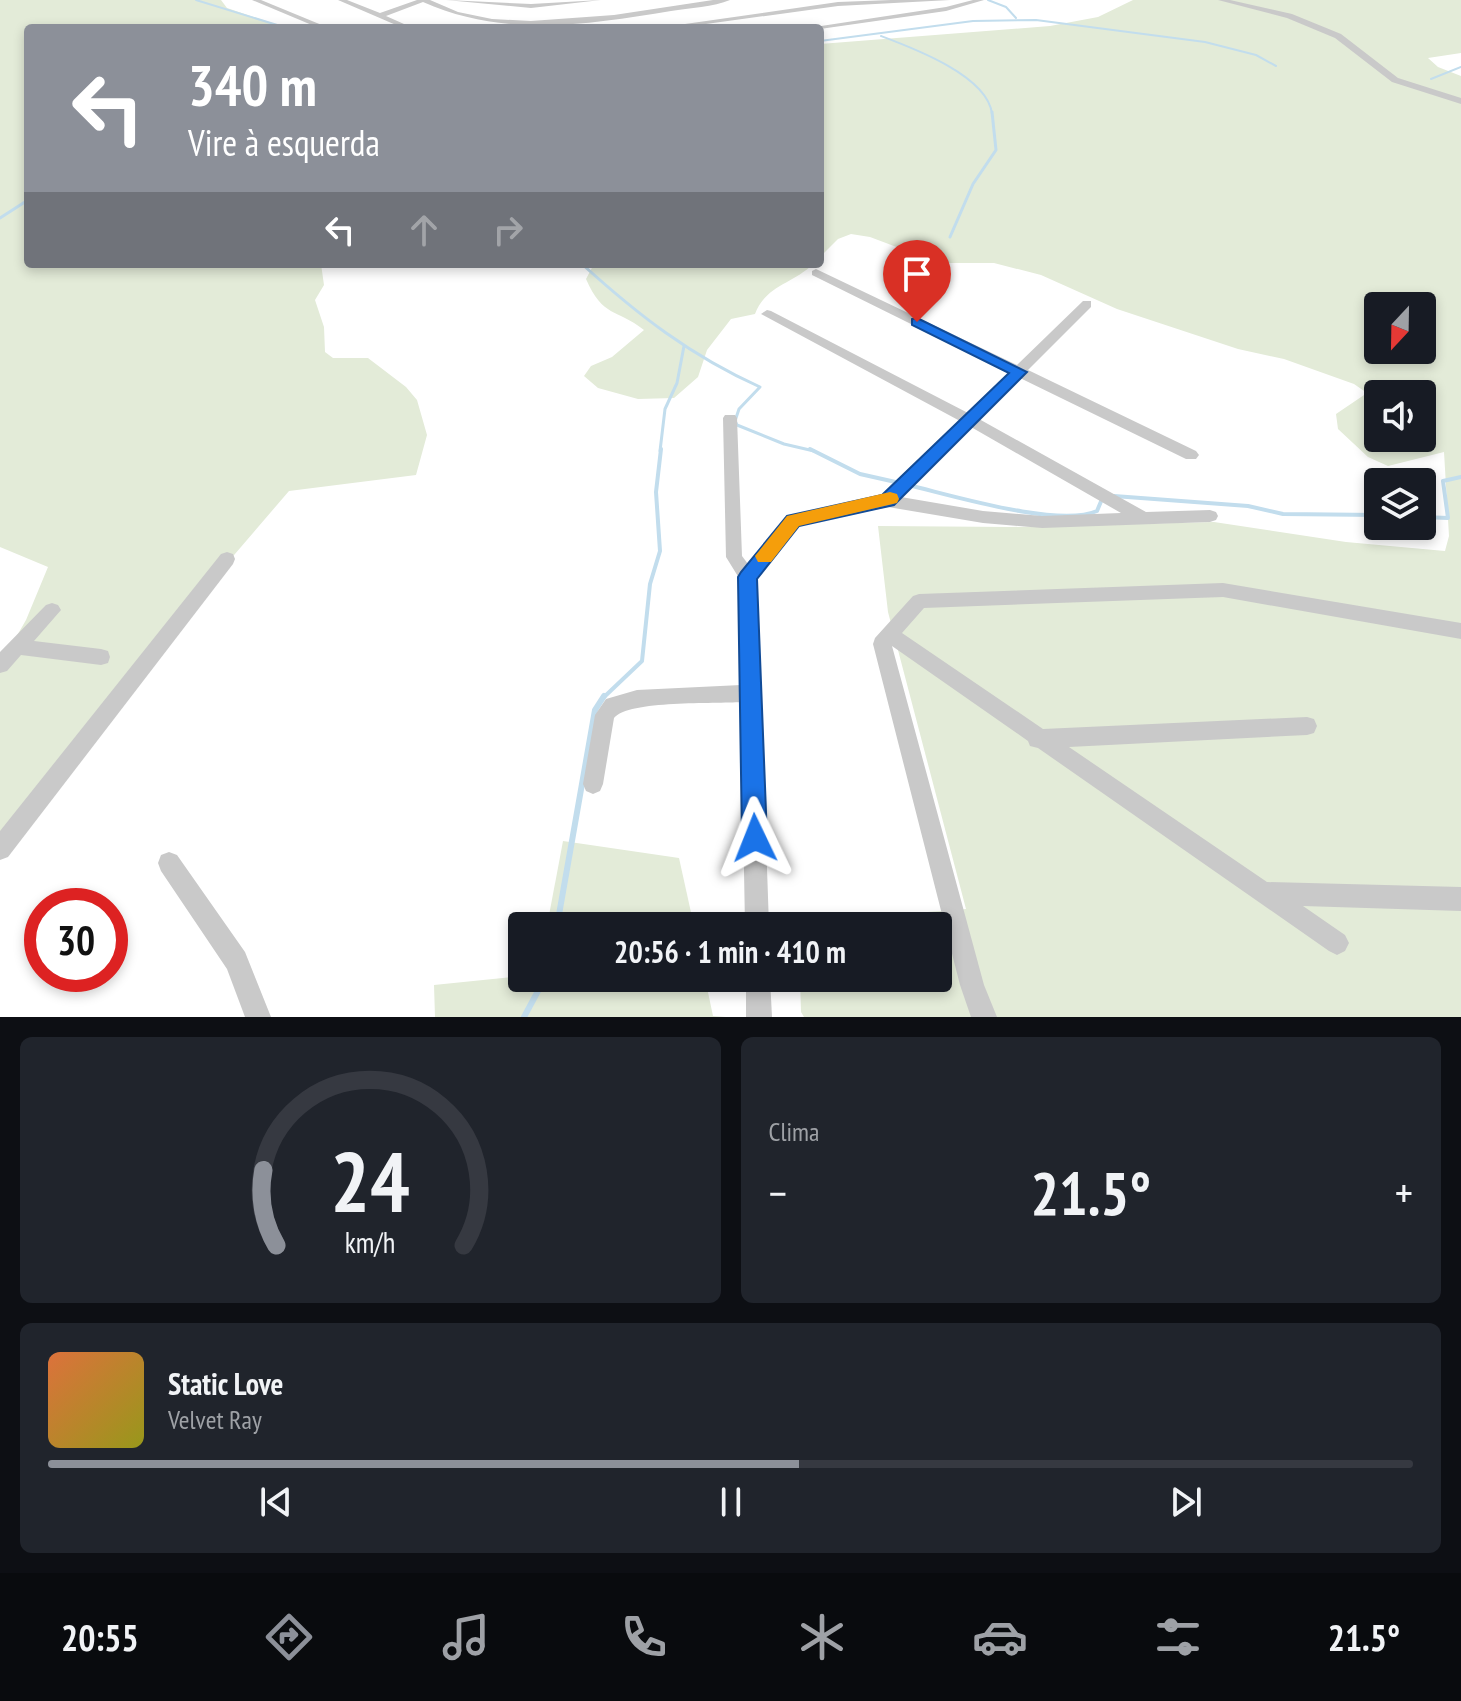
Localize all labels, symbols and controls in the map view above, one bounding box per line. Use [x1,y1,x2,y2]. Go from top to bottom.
text: 340 m [188,49,317,121]
icon: left [56,56,160,160]
text: Vire à esquerda [188,119,380,166]
icon: left [318,208,362,252]
icon: ahead [402,208,446,252]
icon: right [486,208,530,252]
pin [883,240,951,322]
icon: arrive [895,252,939,296]
north arrow [1364,292,1436,364]
map controls [1364,292,1436,540]
button: sound [1364,380,1436,452]
button: layers [1364,468,1436,540]
position arrow [713,796,797,880]
speed limit sign: 30 [24,888,128,992]
text: 20:56 · 1 min · 410 m [614,932,846,971]
text: Clima [769,1115,819,1148]
text: 24 [330,1127,410,1235]
text: 21.5° [1030,1154,1151,1232]
text: − [769,1164,787,1221]
text: + [1395,1164,1413,1221]
text: km/h [345,1224,396,1261]
text: Static Love [168,1364,283,1403]
text: Velvet Ray [168,1403,262,1436]
icon: previous [254,1480,298,1524]
icon: pause [709,1480,753,1524]
icon: next [1164,1480,1208,1524]
icon: directions [261,1609,317,1665]
icon: music [438,1609,494,1665]
icon: phone [616,1609,672,1665]
icon: climate [794,1609,850,1665]
icon: car [972,1609,1028,1665]
icon: filters [1150,1609,1206,1665]
text: 20:55 [61,1614,139,1661]
text: 21.5° [1328,1614,1400,1661]

